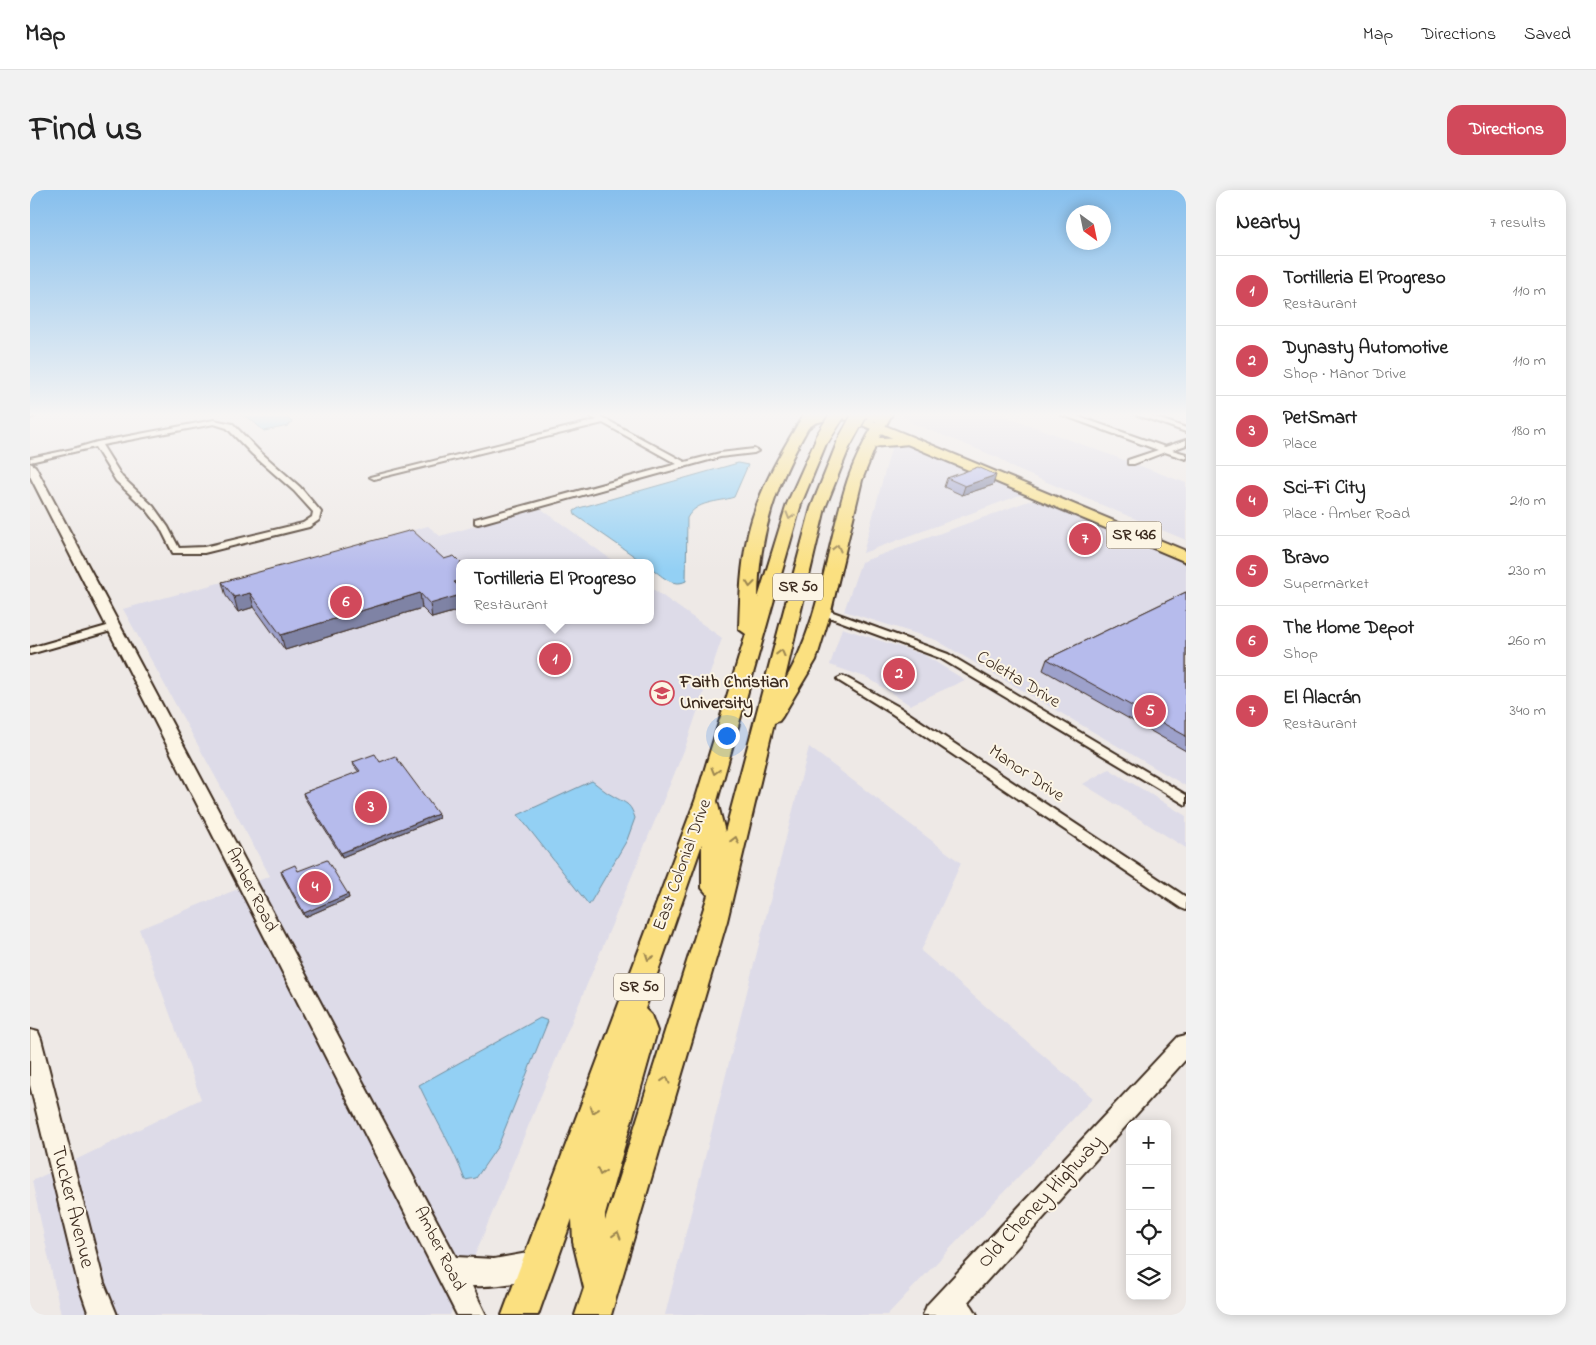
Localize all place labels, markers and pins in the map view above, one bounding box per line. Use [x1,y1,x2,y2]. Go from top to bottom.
pin: 7 [1069,520,1101,558]
pin: 6 [330,583,362,621]
pin: 1 [539,640,571,678]
pin: 2 [883,655,915,693]
place label: Faith Christian University [679,670,788,718]
school or university icon: Faith Christian University [649,680,675,706]
pin: 5 [1134,692,1166,730]
pin: 3 [355,788,387,826]
pin: 4 [299,868,331,906]

